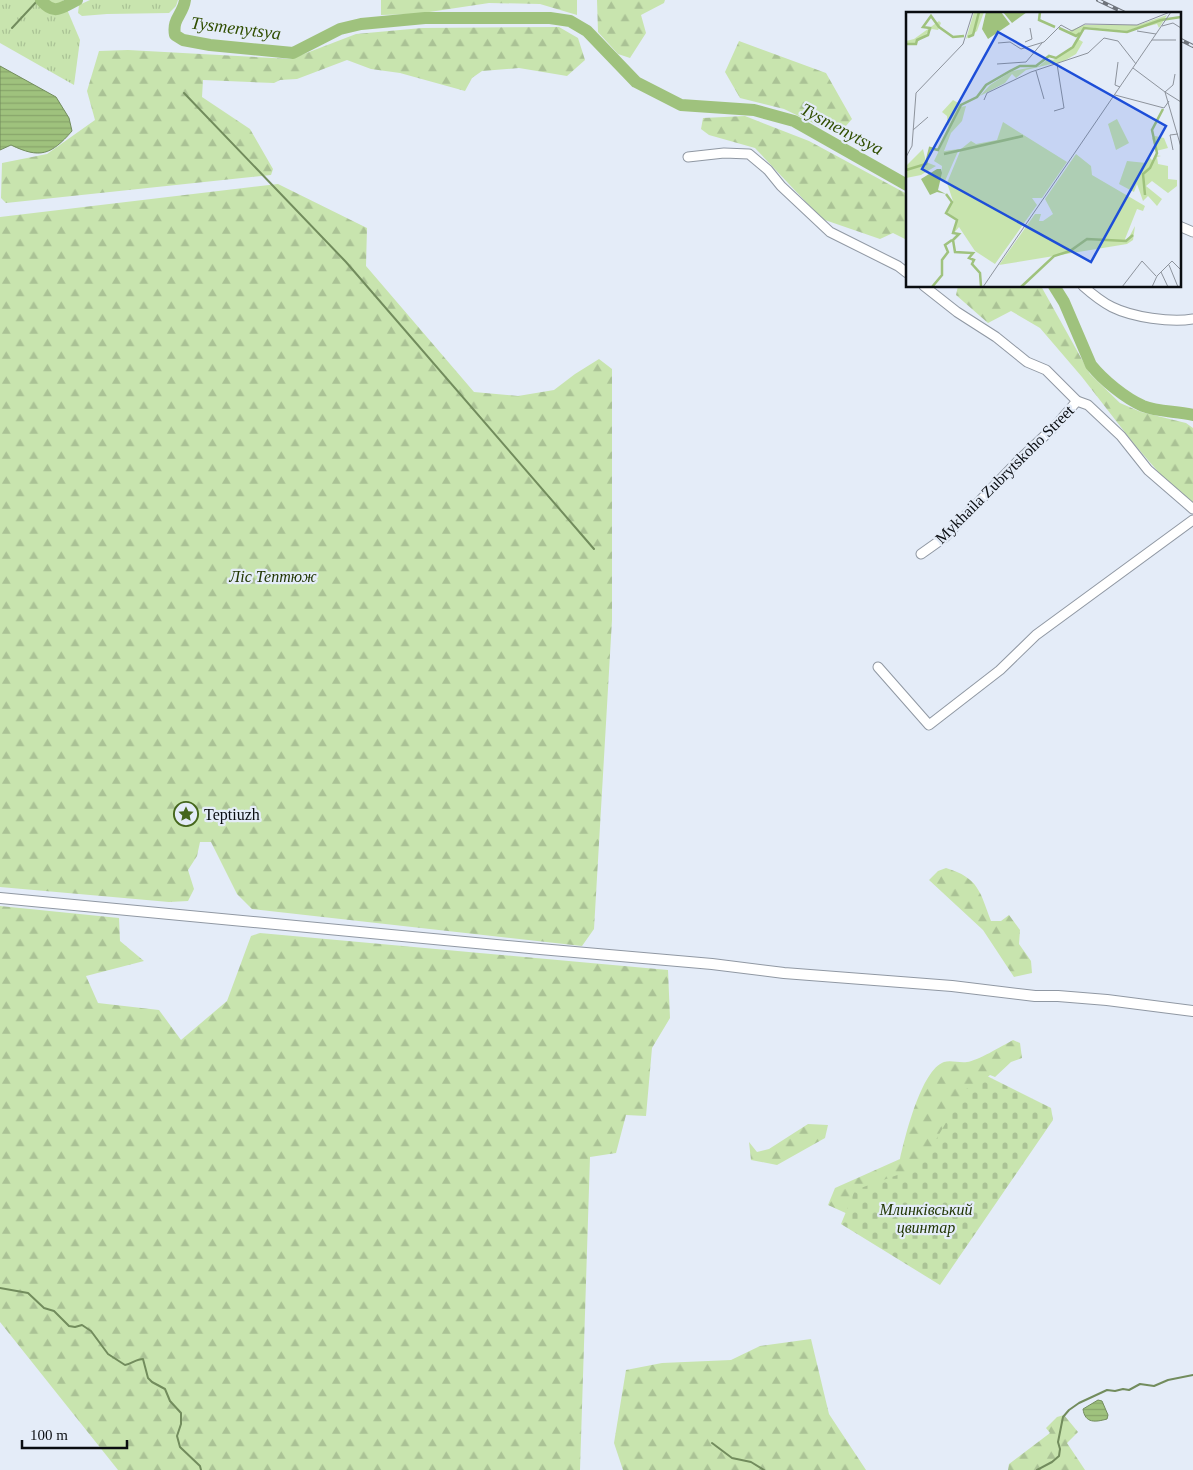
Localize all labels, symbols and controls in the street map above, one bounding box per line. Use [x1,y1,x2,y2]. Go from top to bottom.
inset map [906,12,1180,288]
water label: Tysmenytsya [190,13,282,43]
water label: Tysmenytsya [797,99,887,159]
street label: Mykhaila Zubrytskoho Street [932,401,1078,548]
park label: Ліс Тептюж [228,568,317,585]
place icon: Teptiuzh [173,801,199,827]
place label: Teptiuzh [204,806,260,824]
park label: Млинківський цвинтар [879,1201,972,1237]
scale bar [22,1418,128,1450]
text: 100 m [30,1427,68,1443]

